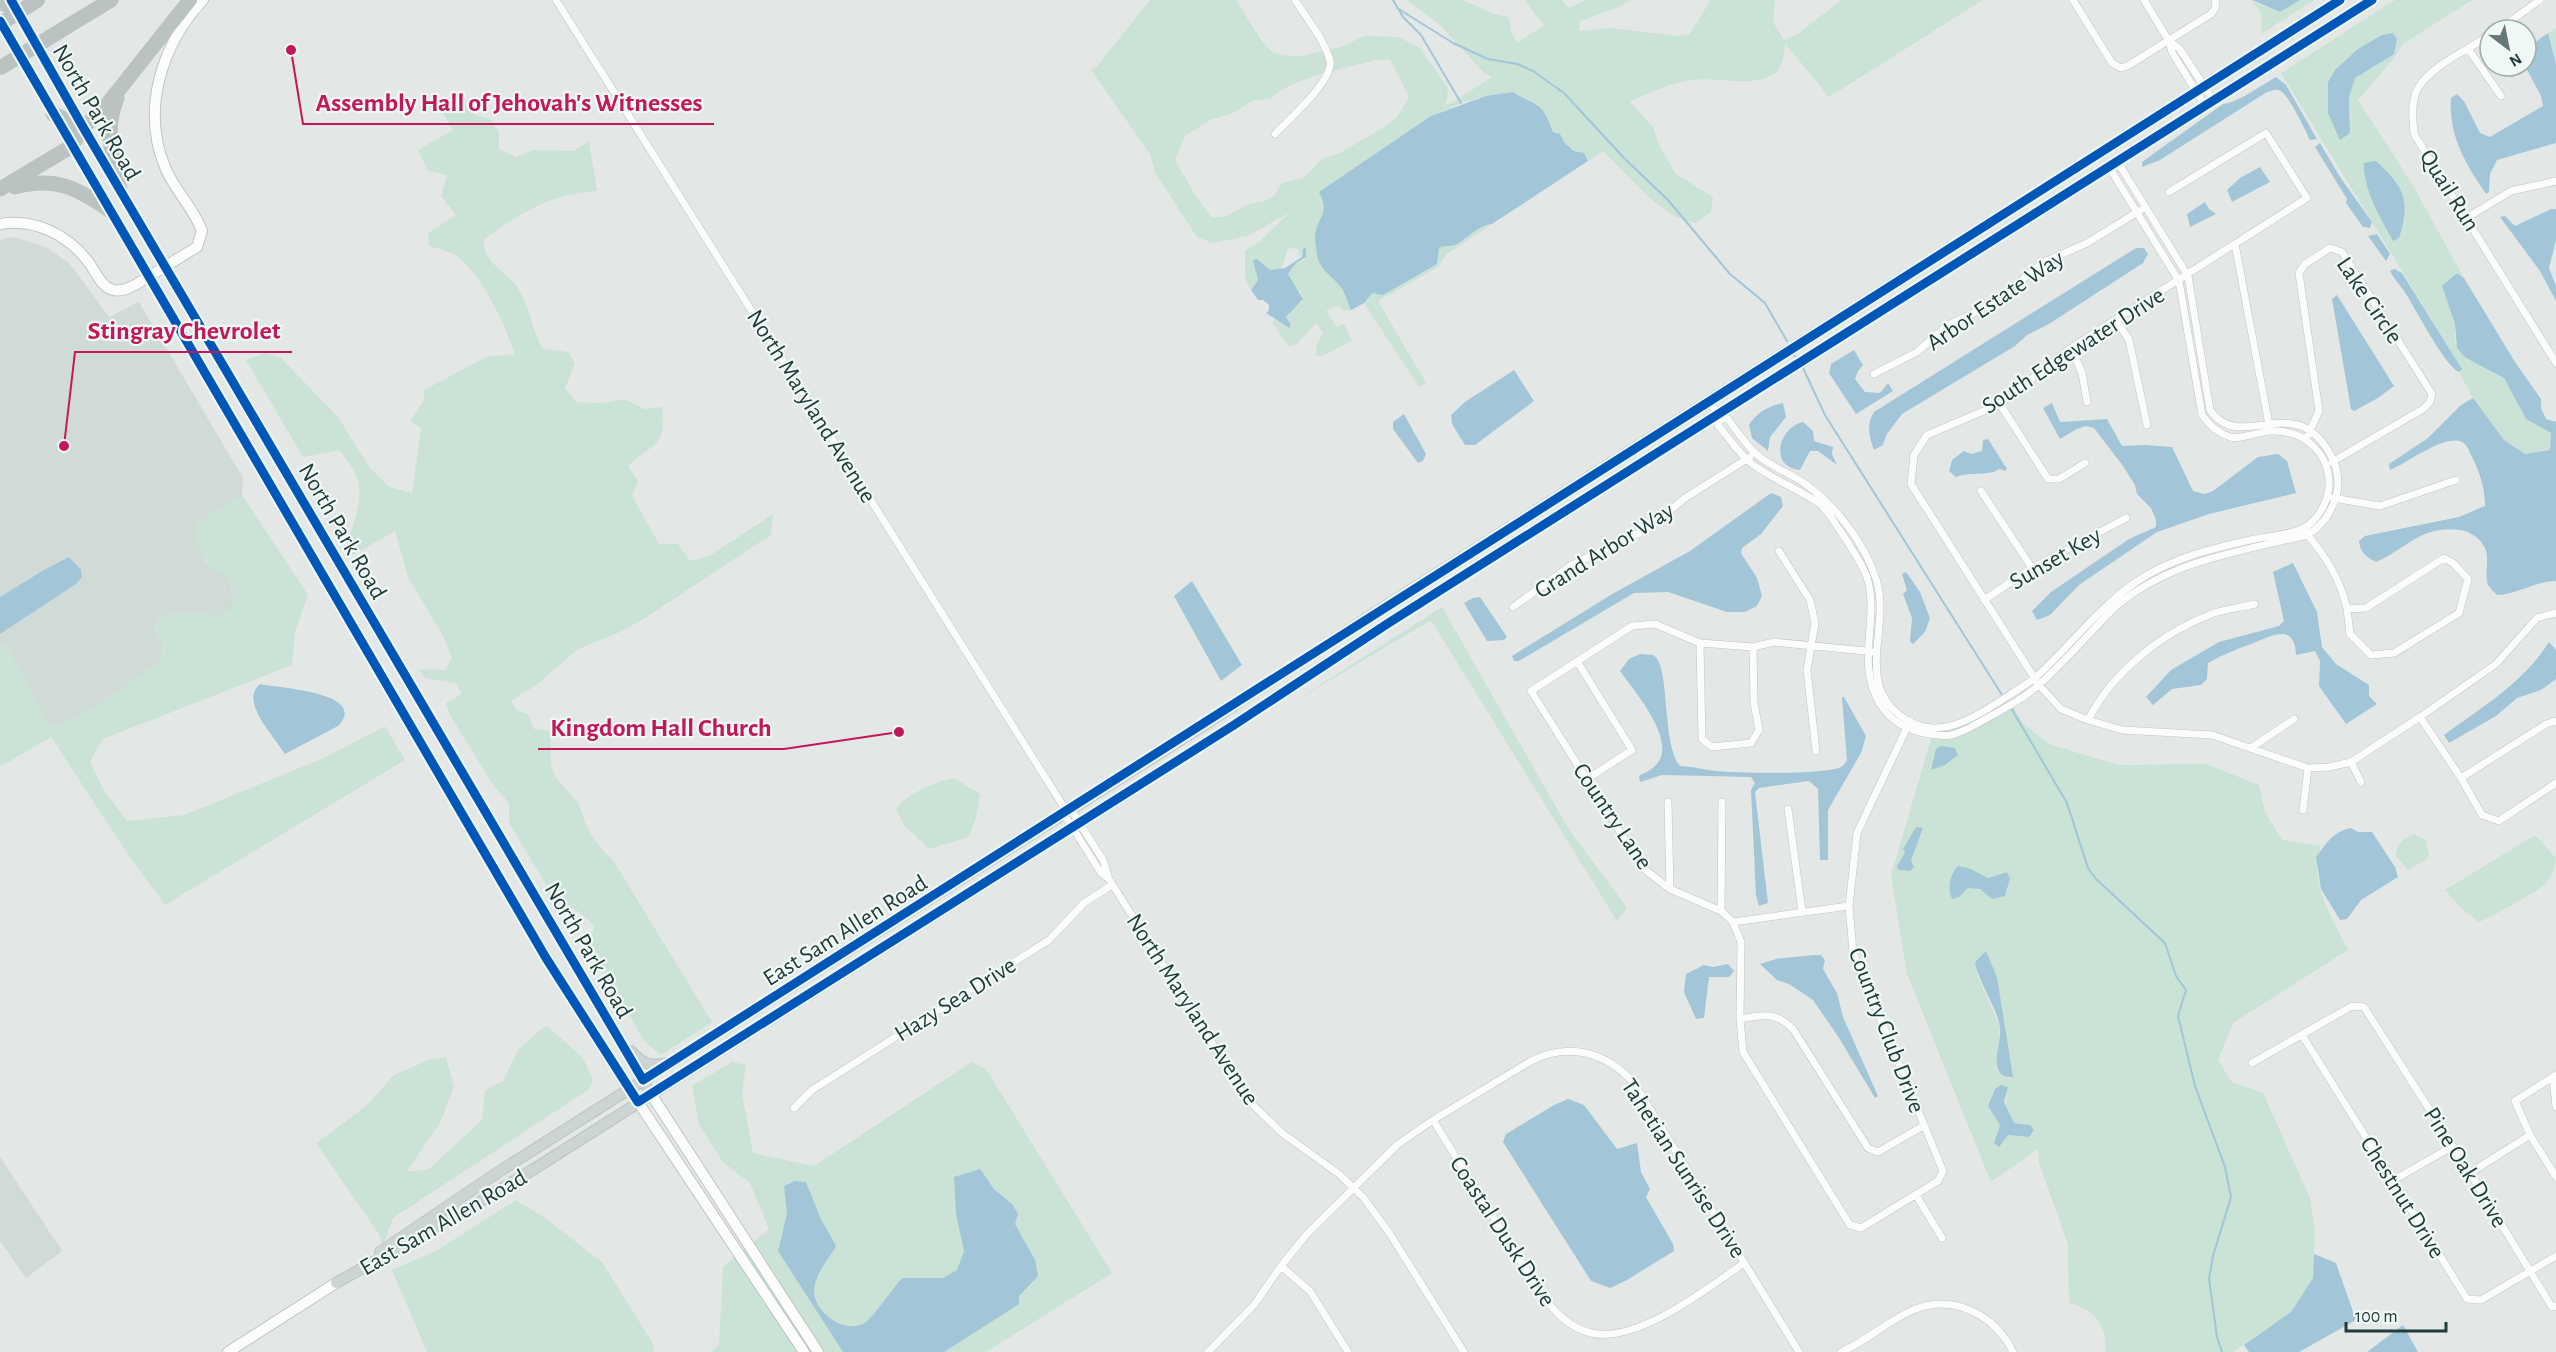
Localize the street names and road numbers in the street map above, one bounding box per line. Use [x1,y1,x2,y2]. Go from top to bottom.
street label: North Park Road [48,40,145,185]
street label: Quail Run [2415,145,2484,236]
street label: Arbor Estate Way [1923,246,2068,355]
street label: Lake Circle [2332,253,2407,348]
street label: South Edgewater Drive [1978,283,2169,419]
street label: North Maryland Avenue [742,306,880,507]
street label: North Park Road [294,459,391,604]
street label: Grand Arbor Way [1531,498,1678,603]
street label: Sunset Key [2006,523,2105,595]
street label: Country Lane [1568,759,1656,874]
street label: East Sam Allen Road [759,871,932,991]
street label: North Park Road [540,878,637,1023]
street label: North Maryland Avenue [1121,910,1263,1109]
street label: Country Club Drive [1844,944,1929,1116]
street label: Hazy Sea Drive [891,953,1020,1047]
street label: Tahetian Sunrise Drive [1616,1075,1750,1262]
street label: Pine Oak Drive [2419,1103,2512,1232]
street label: Chestnut Drive [2355,1132,2449,1263]
street label: Coastal Dusk Drive [1445,1152,1560,1311]
street label: East Sam Allen Road [356,1165,531,1280]

